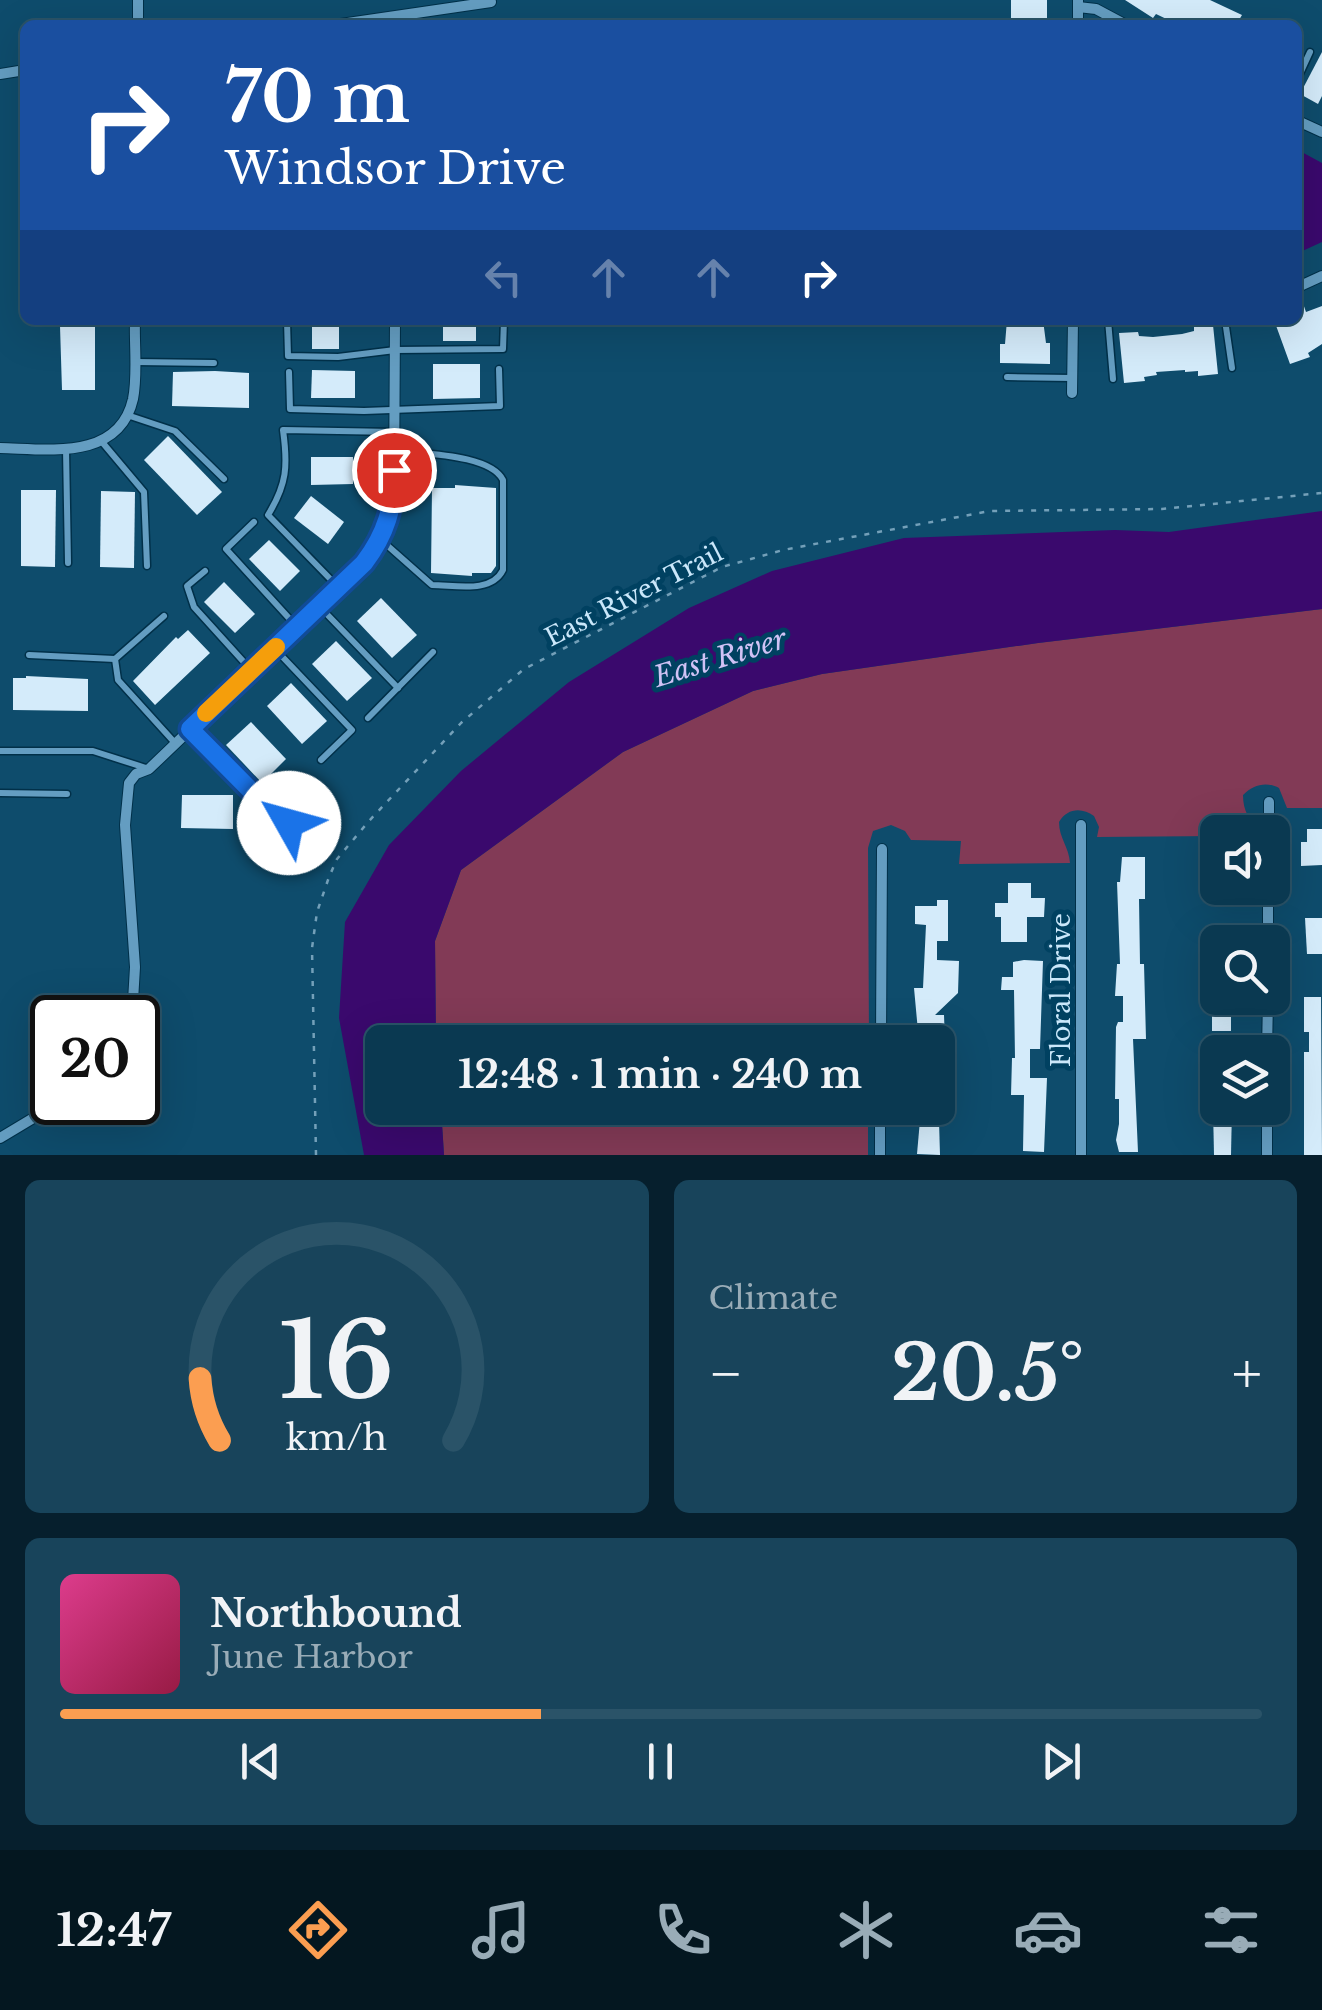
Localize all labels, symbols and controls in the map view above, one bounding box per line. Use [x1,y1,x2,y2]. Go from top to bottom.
text: 70 m [225,54,410,141]
icon: right [60,60,190,190]
text: Windsor Drive [225,140,566,196]
icon: left [476,250,531,305]
icon: ahead [581,250,636,305]
icon: ahead [686,250,741,305]
icon: right [791,250,846,305]
pin [352,428,437,513]
icon: arrive [367,443,422,498]
street label: East River Trail [540,537,728,653]
water label: East River [648,621,792,695]
position arrow [237,771,341,875]
map controls [1200,815,1290,1125]
button: sound [1200,815,1290,905]
street label: Floral Drive [1046,913,1077,1067]
button: search [1200,925,1290,1015]
speed limit sign: 20 [30,995,160,1125]
button: layers [1200,1035,1290,1125]
text: 12:48 · 1 min · 240 m [458,1051,862,1098]
text: Climate [709,1278,838,1318]
text: 16 [279,1297,394,1426]
text: 20.5° [891,1327,1084,1420]
text: − [709,1340,743,1408]
text: + [1232,1340,1262,1408]
text: km/h [286,1415,387,1460]
text: Northbound [210,1590,462,1637]
text: June Harbor [210,1637,413,1677]
icon: previous [233,1734,288,1789]
icon: pause [633,1734,688,1789]
icon: next [1034,1734,1089,1789]
icon: directions [283,1895,353,1965]
icon: music [466,1895,536,1965]
icon: phone [648,1895,718,1965]
icon: climate [831,1895,901,1965]
icon: car [1013,1895,1083,1965]
icon: filters [1196,1895,1266,1965]
text: 12:47 [56,1902,171,1958]

